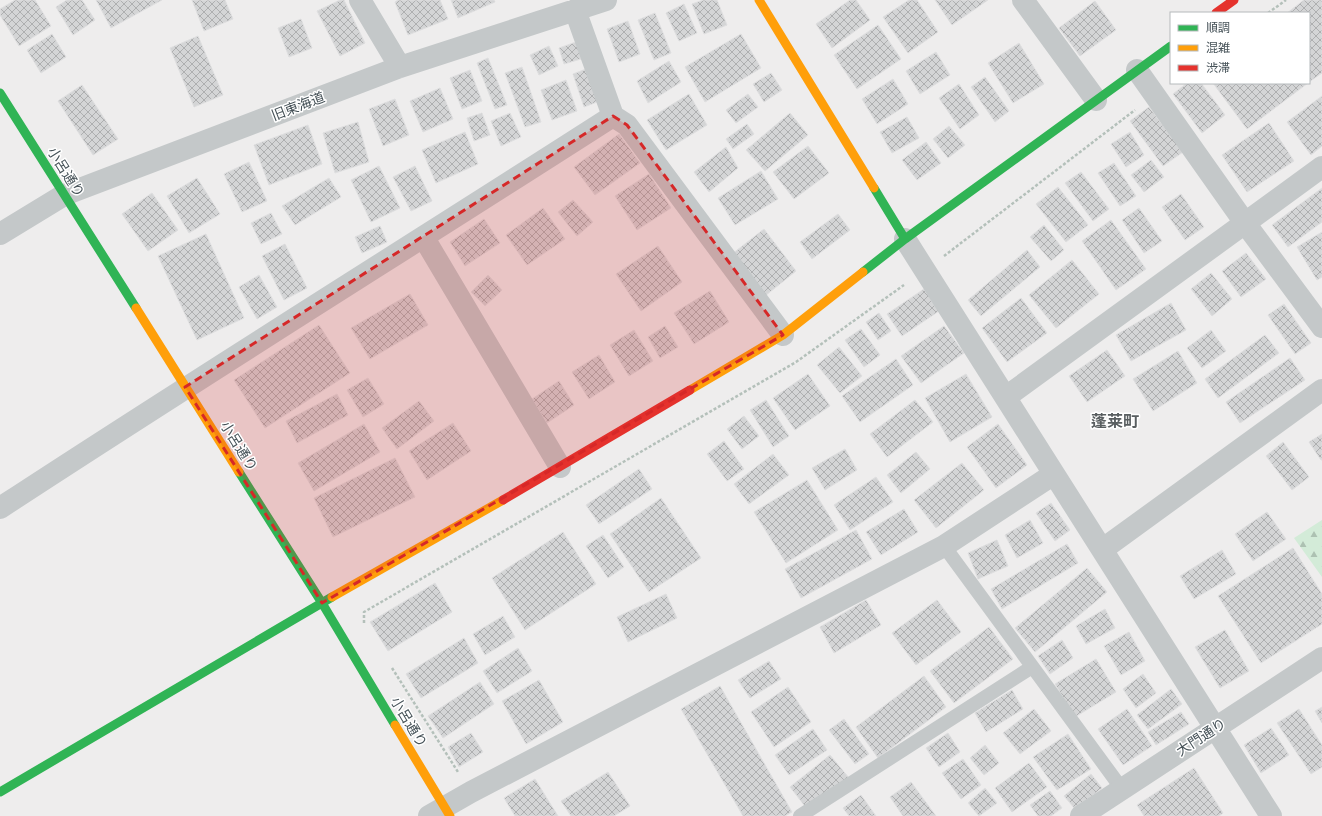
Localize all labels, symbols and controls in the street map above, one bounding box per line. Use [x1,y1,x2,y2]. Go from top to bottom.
legend [1170,12,1310,84]
text: 順調 [1206,20,1230,36]
text: 混雑 [1206,40,1230,56]
text: 渋滞 [1206,60,1230,76]
street label: 旧東海道 [269,88,327,124]
street label: 小呂通り [44,143,88,201]
district label: 蓬莱町 [1091,411,1139,432]
street label: 小呂通り [217,417,261,475]
street label: 小呂通り [387,693,431,751]
street label: 大門通り [1173,714,1229,760]

